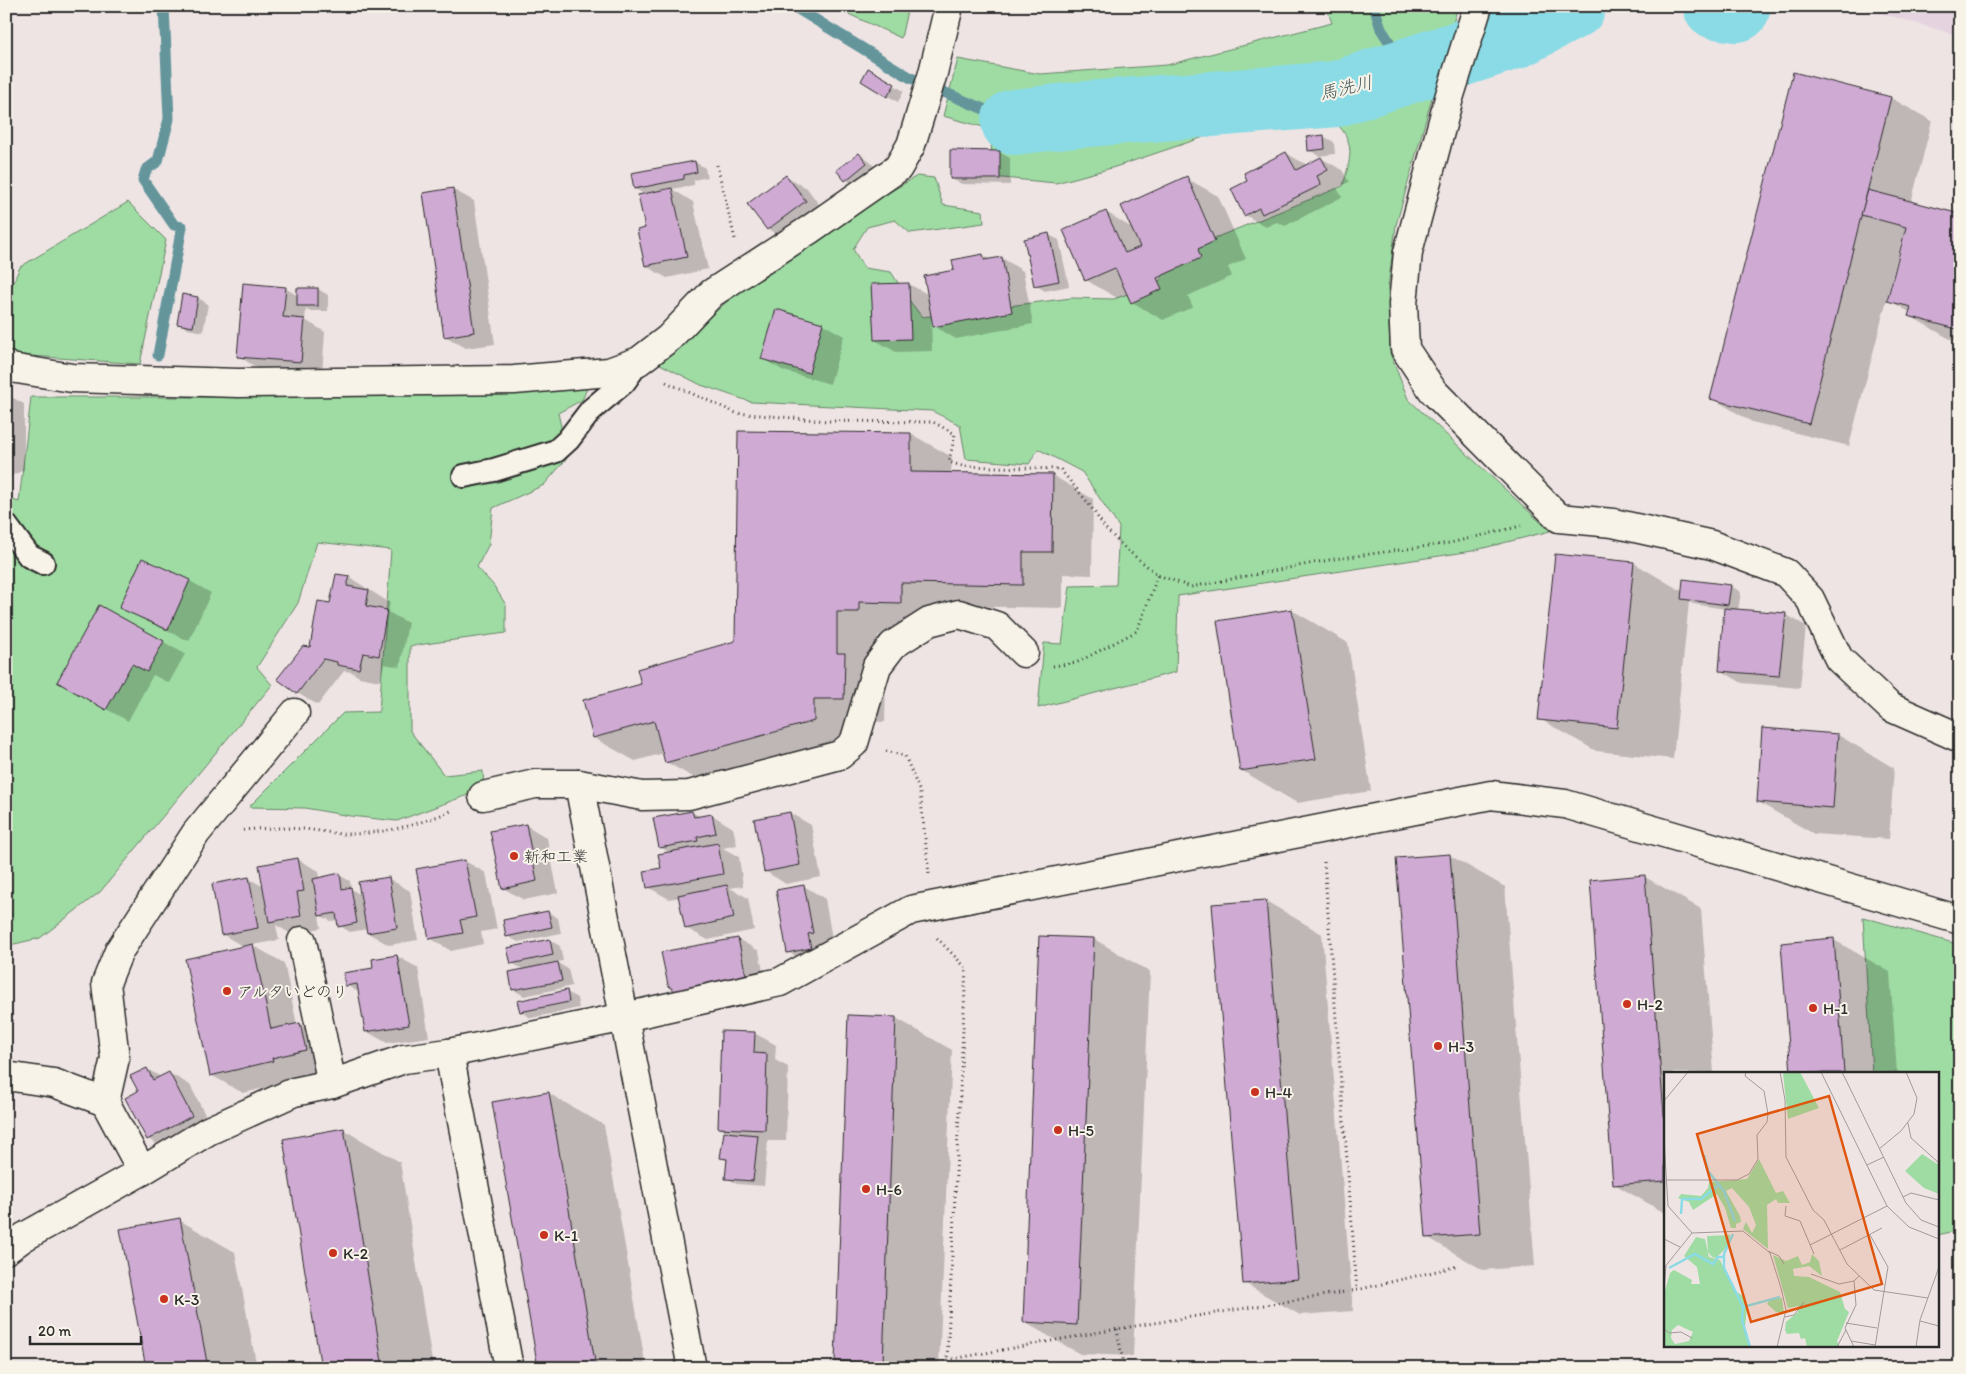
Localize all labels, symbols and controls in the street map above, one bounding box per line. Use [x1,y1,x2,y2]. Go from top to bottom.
water label: 馬洗川 [1317,71,1375,105]
place label: 新和工業 [524,847,588,866]
marker: 新和工業 [508,850,520,862]
place label: アルタいどのり [237,982,348,1001]
marker: アルタいどのり [221,985,233,997]
place label: H-2 [1637,995,1663,1014]
marker: H-2 [1621,998,1633,1010]
place label: H-1 [1823,999,1848,1018]
marker: H-1 [1807,1002,1819,1014]
place label: H-3 [1448,1037,1474,1056]
marker: H-3 [1432,1040,1444,1052]
inset map [1664,1072,1938,1346]
place label: H-4 [1265,1083,1292,1102]
marker: H-4 [1249,1086,1261,1098]
place label: H-5 [1068,1121,1094,1140]
marker: H-5 [1052,1124,1064,1136]
place label: H-6 [876,1180,902,1199]
marker: H-6 [860,1183,872,1195]
place label: K-1 [554,1226,579,1245]
marker: K-1 [538,1229,550,1241]
place label: K-2 [343,1244,369,1263]
marker: K-2 [327,1247,339,1259]
place label: K-3 [174,1290,200,1309]
marker: K-3 [158,1293,170,1305]
scale bar [30,1314,141,1346]
text: 20 m [38,1322,72,1340]

